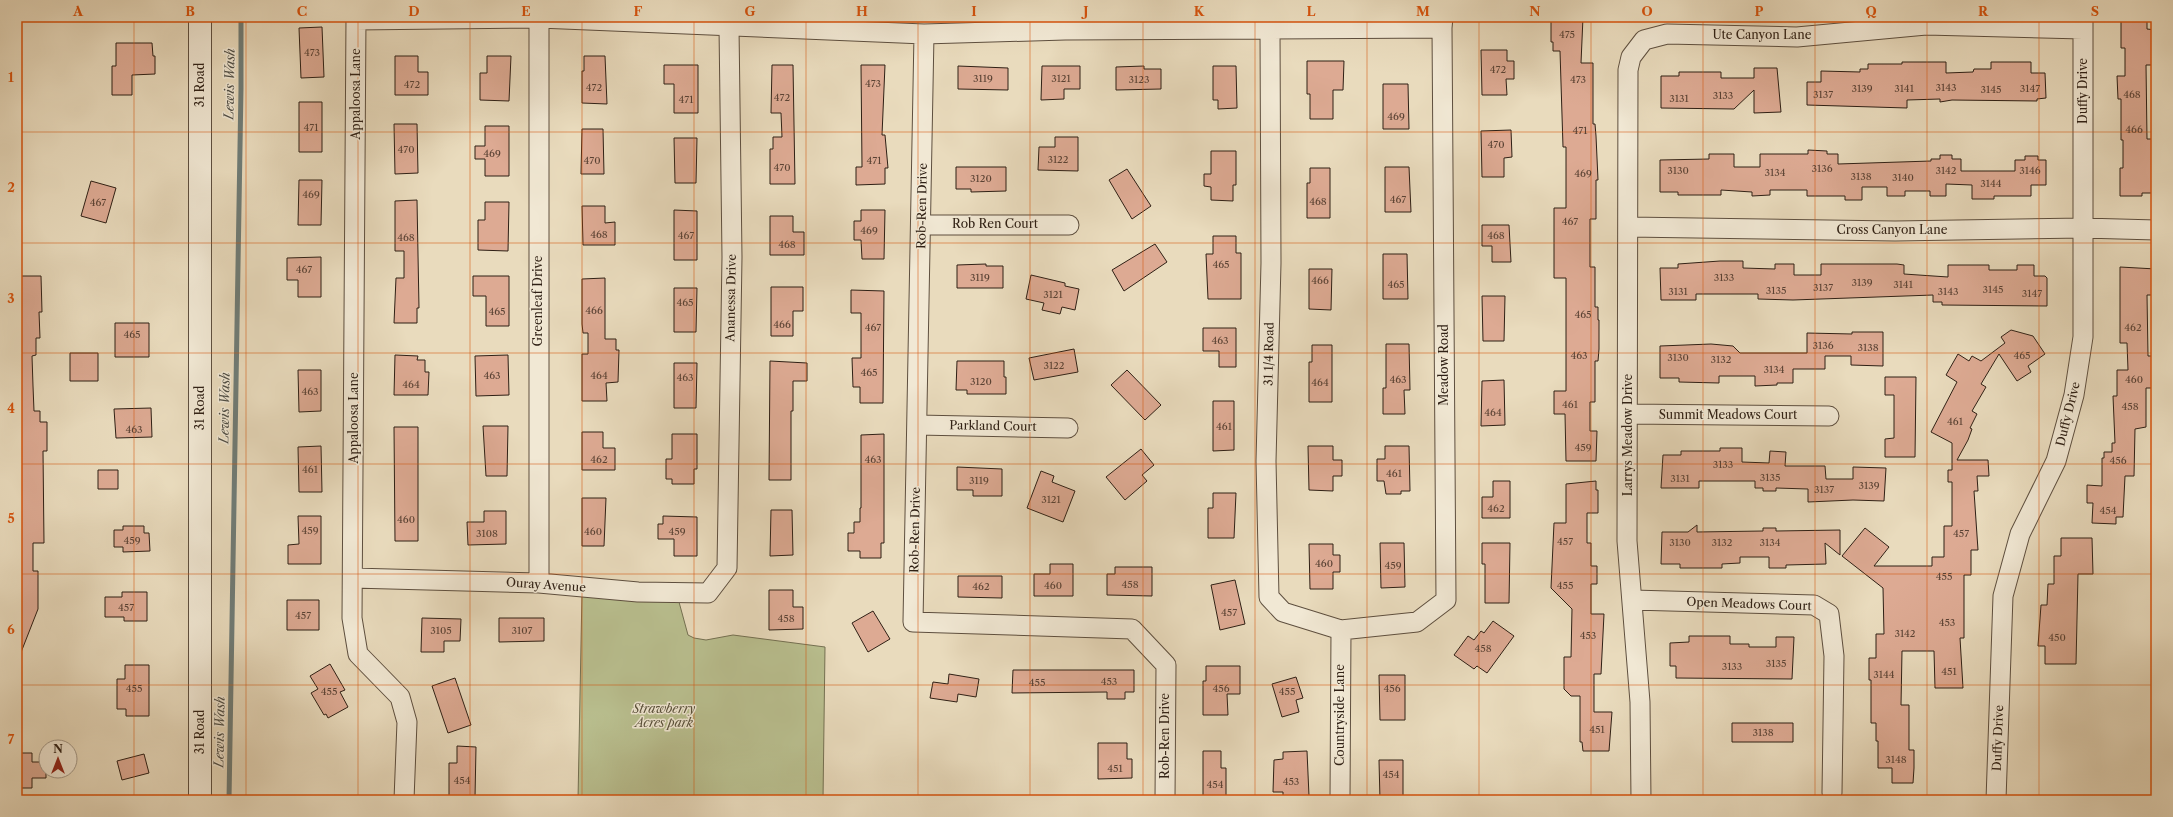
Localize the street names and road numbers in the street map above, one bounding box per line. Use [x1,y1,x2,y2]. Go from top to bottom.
street label: Ute Canyon Lane [1713,27,1812,42]
street label: Appaloosa Lane [348,48,363,141]
street label: Duffy Drive [2075,58,2090,124]
street label: 31 Road [192,62,207,107]
street label: Rob-Ren Drive [913,163,930,249]
street label: Rob Ren Court [952,216,1039,231]
street label: Cross Canyon Lane [1837,222,1948,237]
street label: Ananessa Drive [722,254,739,343]
street label: Greenleaf Drive [530,255,545,346]
street label: 31 1/4 Road [1260,321,1277,386]
street label: Meadow Road [1436,323,1451,406]
street label: Appaloosa Lane [346,372,361,465]
street label: Larrys Meadow Drive [1620,374,1635,496]
street label: Duffy Drive [2052,380,2083,448]
street label: 31 Road [192,385,207,430]
street label: Summit Meadows Court [1659,407,1798,422]
street label: Parkland Court [949,417,1038,434]
street label: Rob-Ren Drive [906,487,923,573]
street label: Ouray Avenue [506,574,587,595]
street label: Open Meadows Court [1686,594,1813,613]
street label: Countryside Lane [1332,664,1347,766]
street label: Rob-Ren Drive [1157,693,1172,779]
street label: Duffy Drive [1989,704,2006,771]
street label: 31 Road [192,709,207,754]

